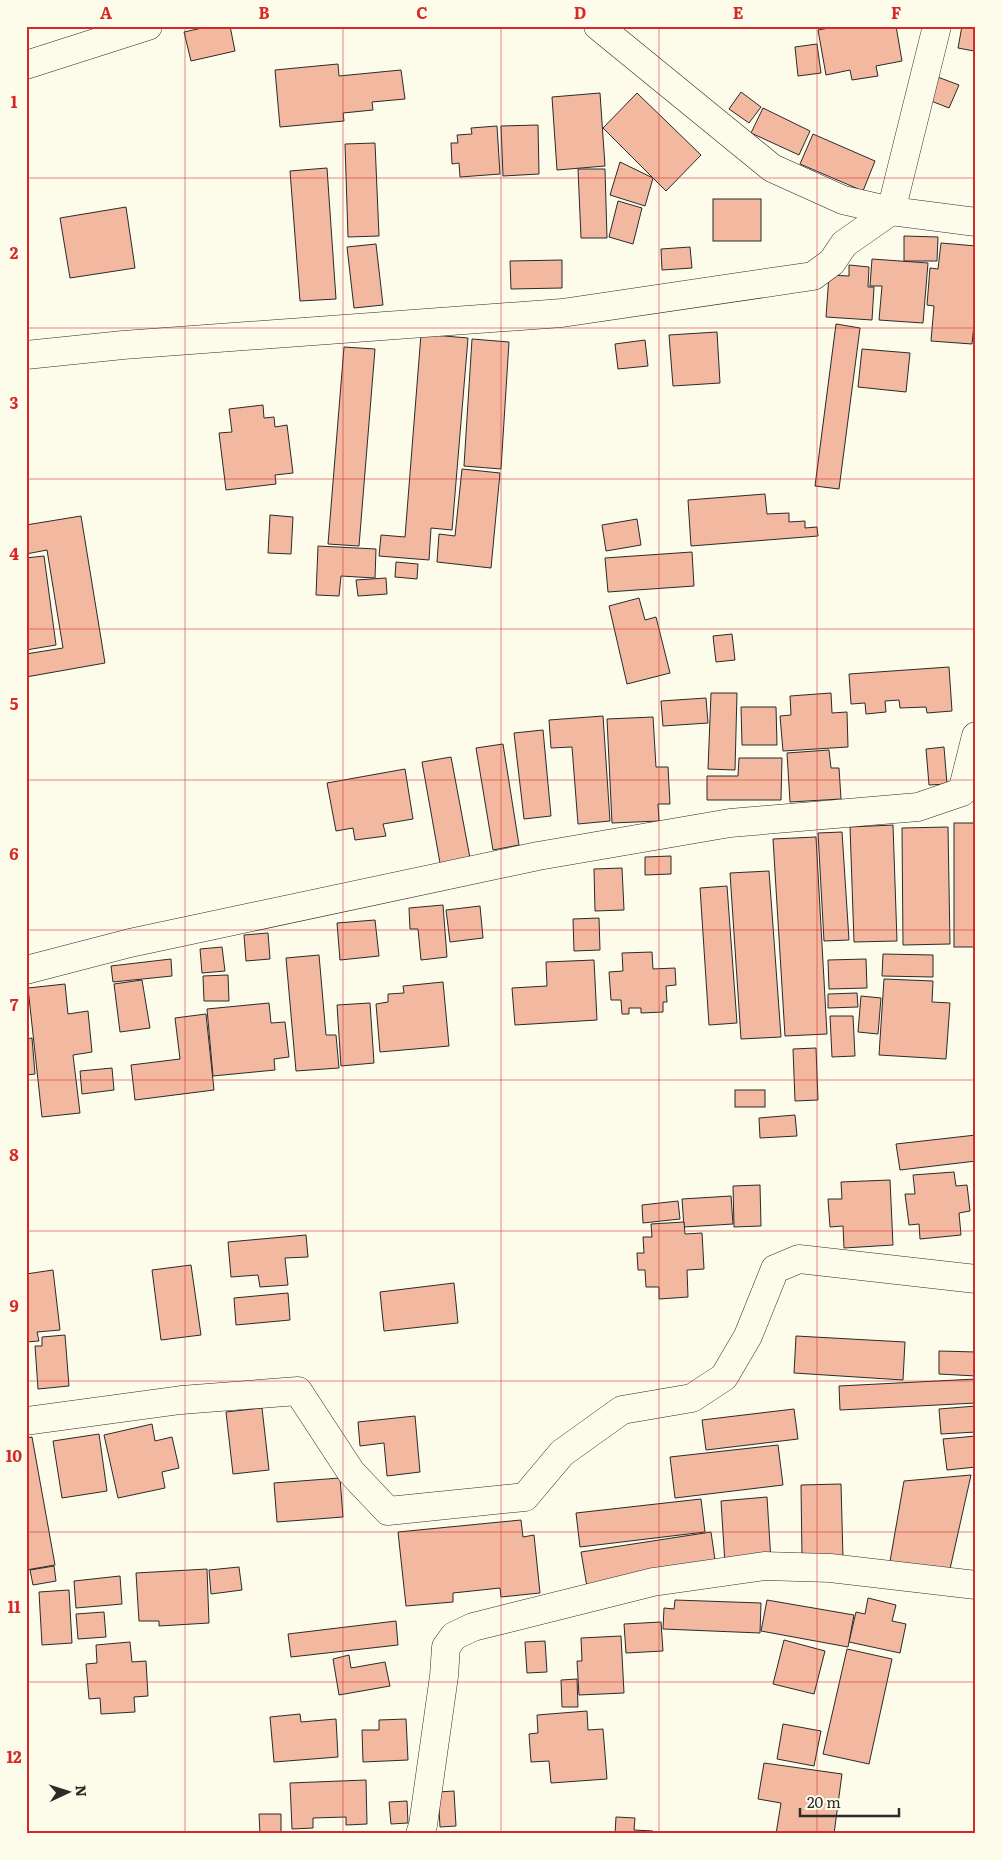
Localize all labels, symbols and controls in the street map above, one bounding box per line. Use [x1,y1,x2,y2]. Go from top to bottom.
text: A [100,0,112,24]
text: B [258,0,270,24]
text: C [416,0,428,24]
text: D [574,0,586,24]
text: E [733,0,744,24]
text: F [891,0,901,24]
text: 1 [11,89,18,113]
text: 2 [10,240,19,264]
text: 3 [10,390,19,414]
text: 4 [9,541,19,565]
text: 5 [10,691,19,715]
text: 6 [9,841,19,865]
text: 7 [10,992,19,1016]
text: 8 [9,1142,19,1166]
text: 9 [9,1293,19,1317]
text: 10 [6,1443,22,1467]
text: 11 [7,1594,21,1618]
text: 12 [6,1744,22,1768]
north arrow [42,1768,92,1818]
text: N [72,1784,92,1798]
scale bar [800,1785,898,1817]
text: 20 m [807,1790,841,1813]

